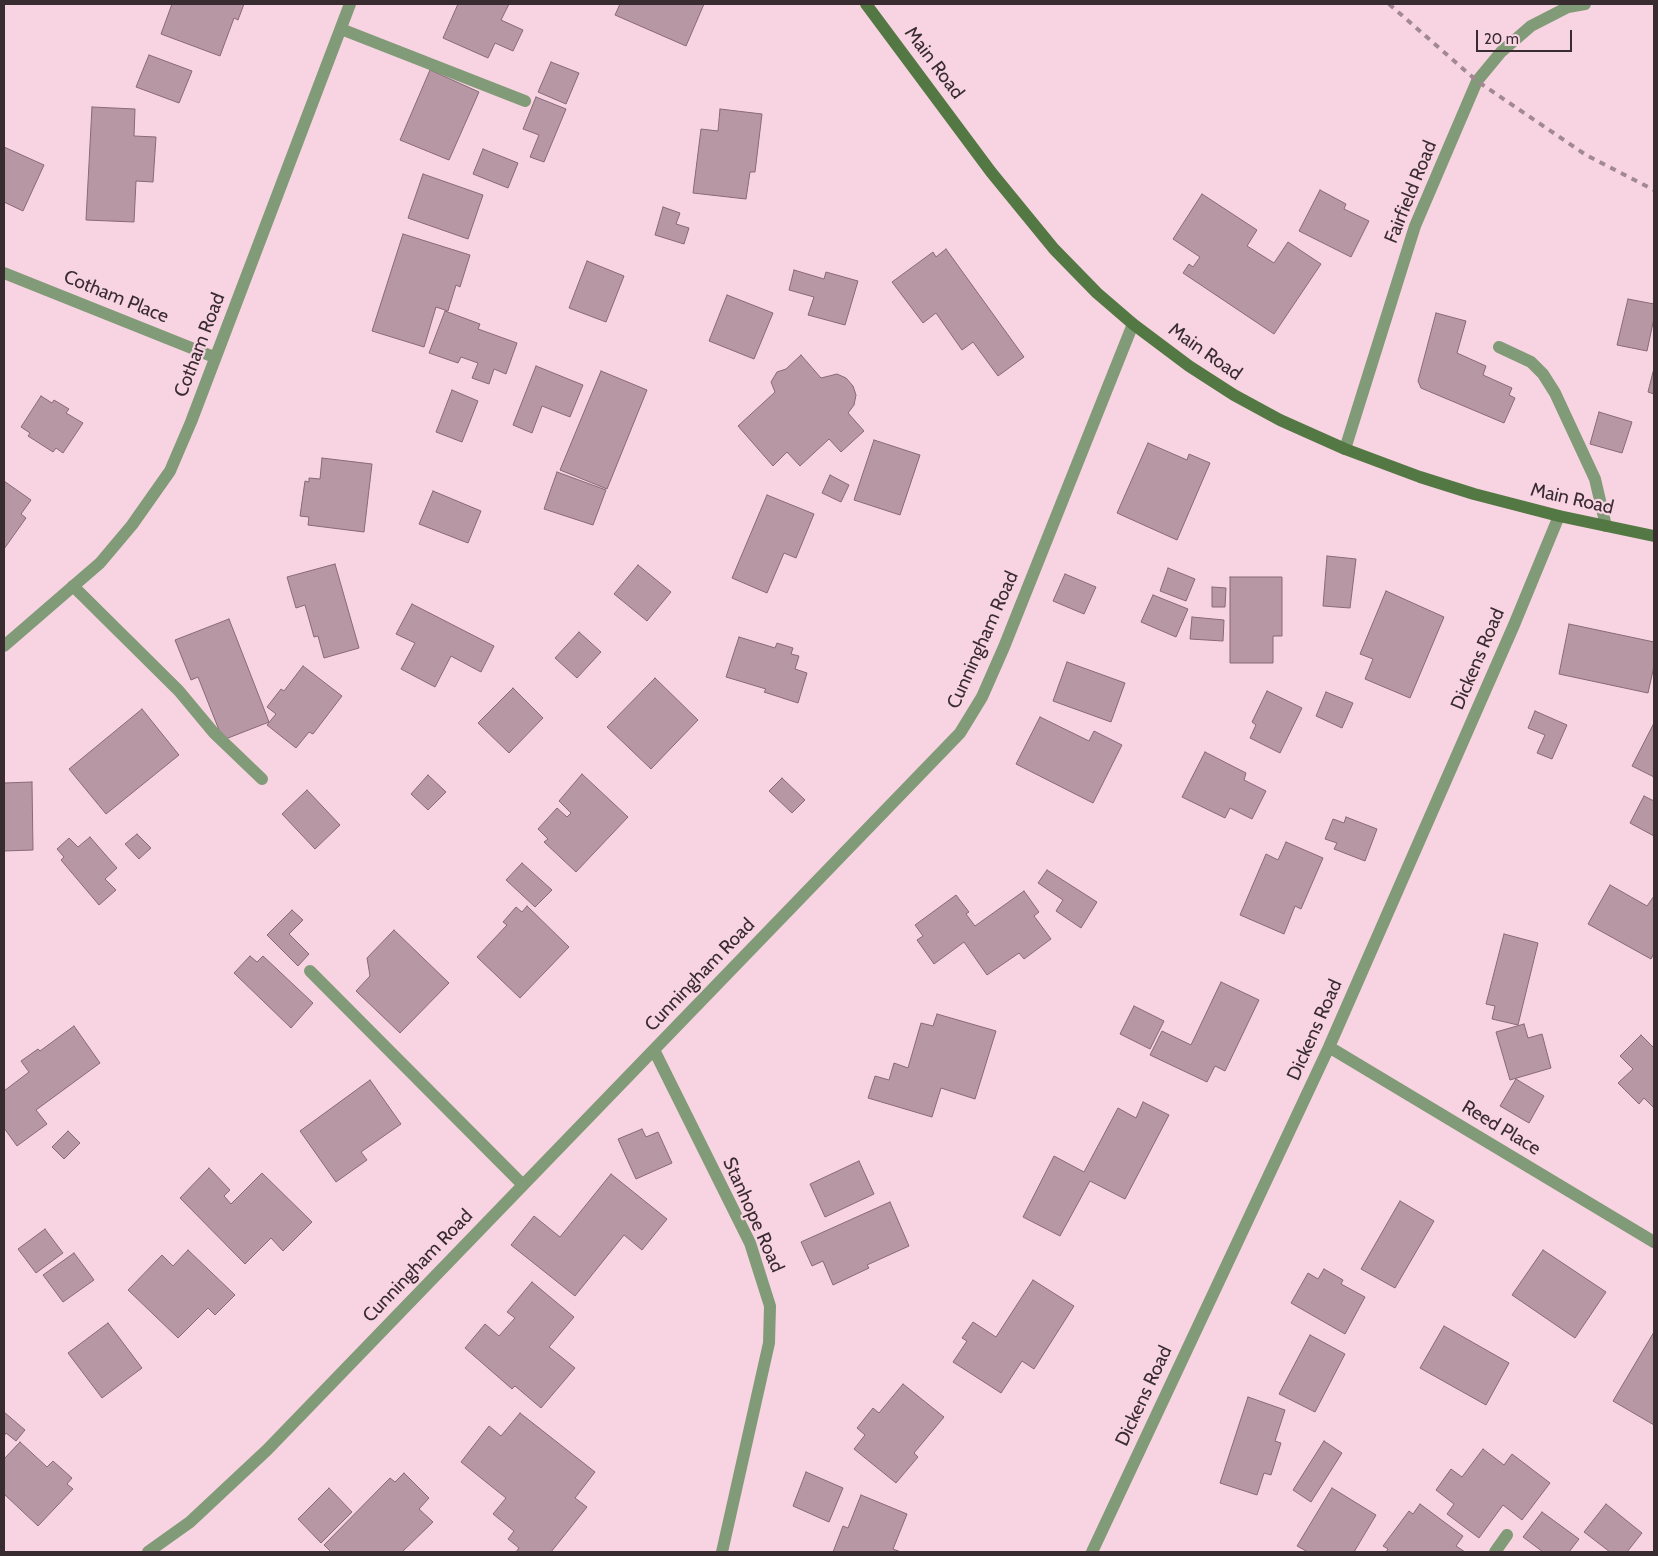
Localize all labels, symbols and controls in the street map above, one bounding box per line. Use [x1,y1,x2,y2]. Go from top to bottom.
scale bar [1478,20,1574,52]
street label: Main Road [899,22,969,104]
text: 20 m [1484,30,1519,48]
street label: Fairfield Road [1380,137,1442,247]
street label: Cotham Place [60,266,172,328]
street label: Cotham Road [170,290,230,400]
street label: Main Road [1164,318,1246,386]
street label: Main Road [1528,478,1616,520]
street label: Cunningham Road [942,568,1024,712]
street label: Dickens Road [1446,605,1510,713]
street label: Cunningham Road [640,914,760,1036]
street label: Dickens Road [1283,976,1347,1084]
street label: Reed Place [1457,1096,1545,1160]
street label: Stanhope Road [717,1154,789,1276]
street label: Cunningham Road [358,1205,478,1327]
street label: Dickens Road [1111,1342,1177,1450]

